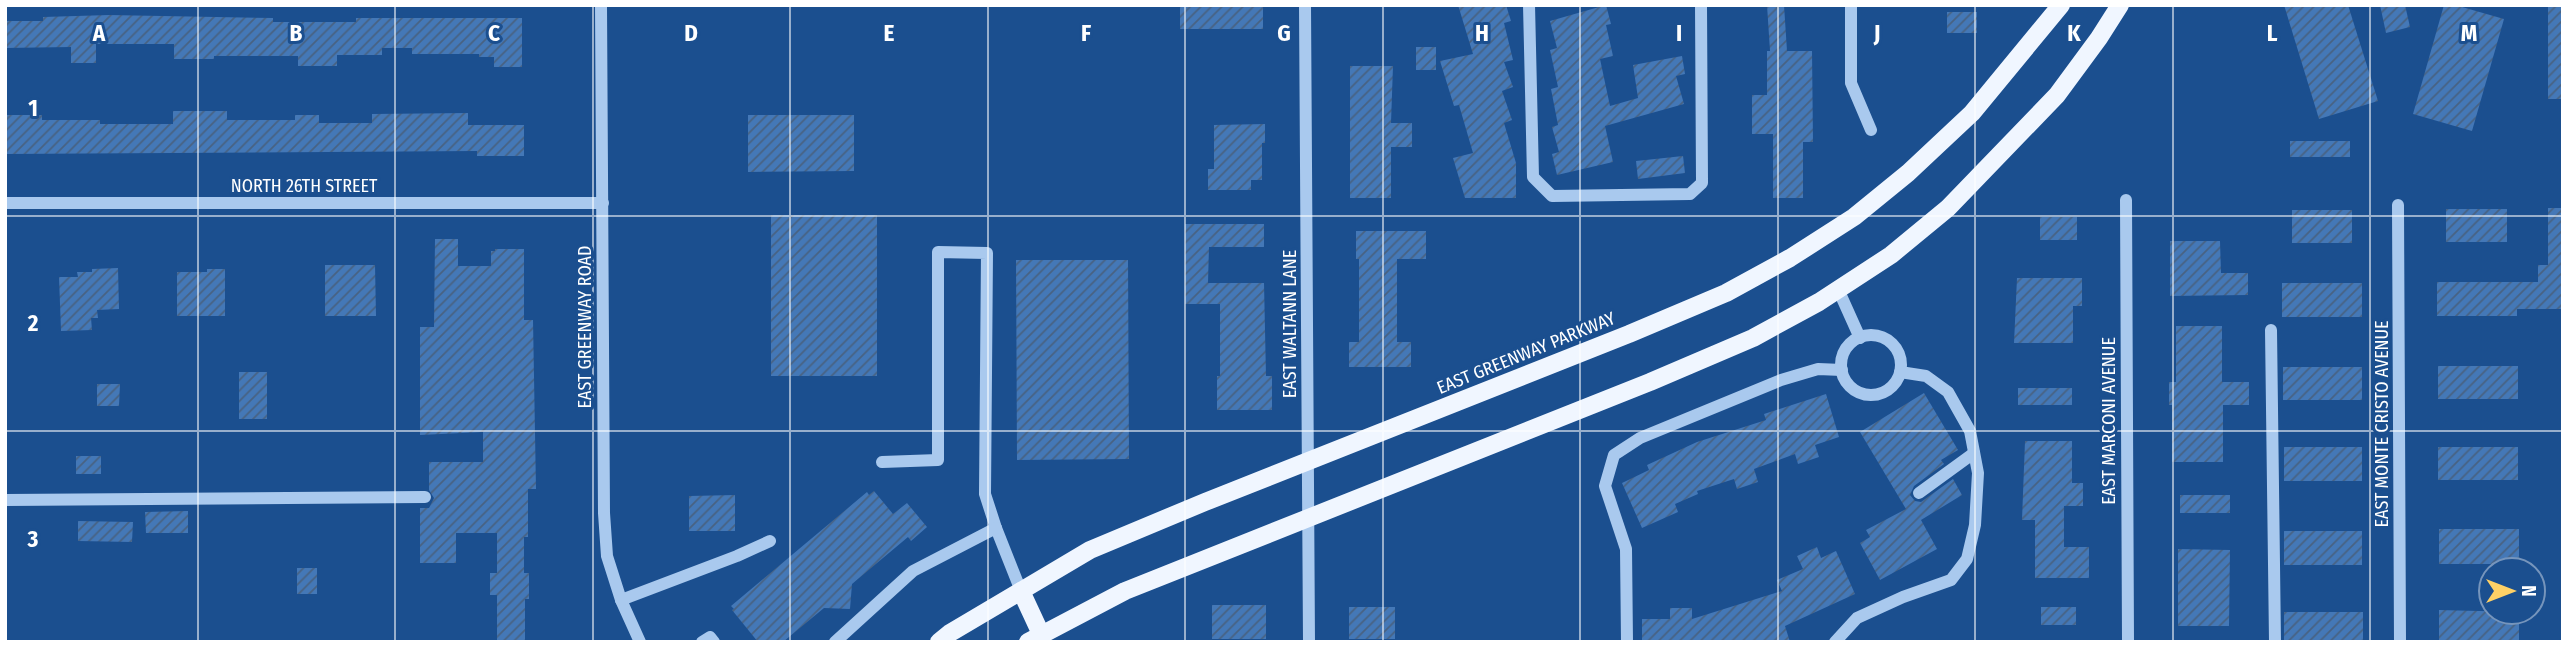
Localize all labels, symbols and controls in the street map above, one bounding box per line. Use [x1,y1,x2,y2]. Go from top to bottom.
text: A [92,19,106,47]
text: B [290,19,303,47]
text: C [488,19,500,47]
text: D [684,19,698,47]
text: E [884,19,895,47]
text: F [1081,19,1091,47]
text: G [1277,19,1291,47]
text: H [1475,19,1489,47]
text: I [1676,19,1682,47]
text: J [1873,19,1880,47]
text: K [2067,19,2081,47]
text: L [2267,19,2278,47]
text: M [2461,19,2477,47]
text: 1 [28,94,38,122]
street label: NORTH 26TH STREET [231,175,378,197]
street label: EAST GREENWAY ROAD [574,246,596,408]
street label: EAST WALTANN LANE [1279,250,1301,398]
street label: EAST GREENWAY PARKWAY [1434,307,1618,399]
text: 2 [27,309,39,337]
street label: EAST MONTE CRISTO AVENUE [2371,320,2393,528]
street label: EAST MARCONI AVENUE [2098,337,2120,505]
text: 3 [27,525,39,553]
north arrow [2477,556,2547,626]
text: N [2517,585,2540,597]

